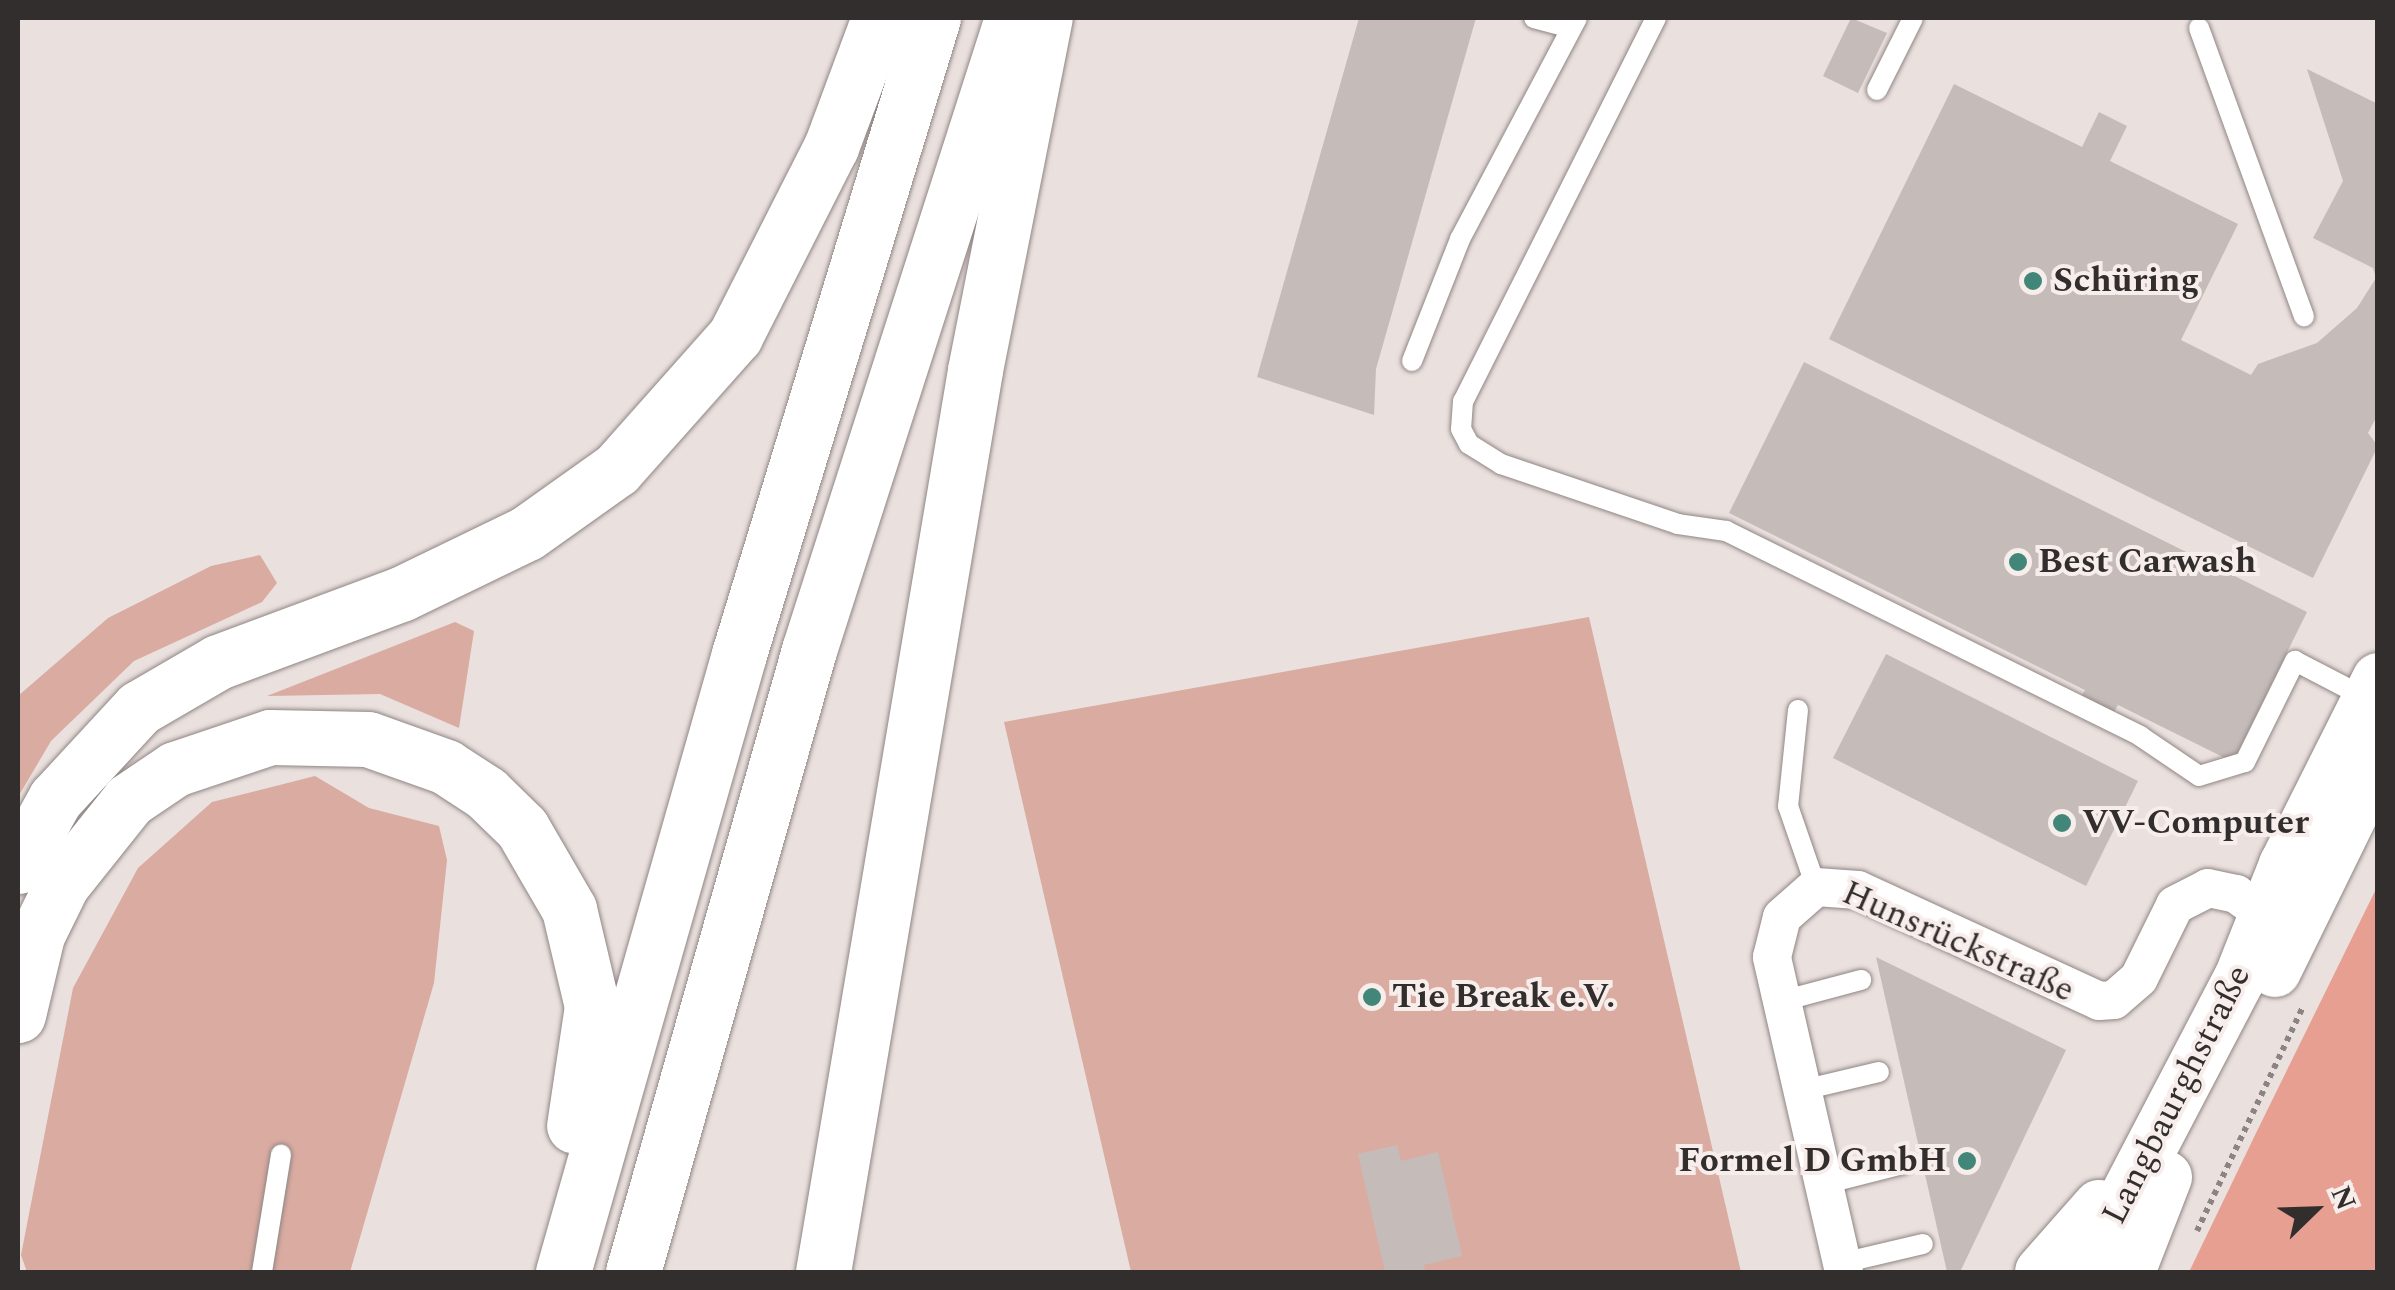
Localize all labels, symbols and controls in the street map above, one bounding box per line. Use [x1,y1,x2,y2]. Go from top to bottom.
place label: Schüring [2053,260,2200,302]
marker: Schüring [2022,270,2044,292]
place label: Best Carwash [2038,541,2256,583]
marker: Best Carwash [2007,551,2029,573]
place label: VV-Computer [2082,802,2309,844]
marker: VV-Computer [2051,812,2073,834]
street label: Hunsrückstraße [1835,872,2081,1012]
street label: Langbaurghstraße [2094,958,2260,1232]
place label: Tie Break e.V. [1392,976,1615,1018]
marker: Tie Break e.V. [1361,986,1383,1008]
place label: Formel D GmbH [1678,1140,1947,1182]
marker: Formel D GmbH [1956,1150,1978,1172]
north arrow [2265,1160,2365,1260]
text: N [2319,1179,2367,1217]

